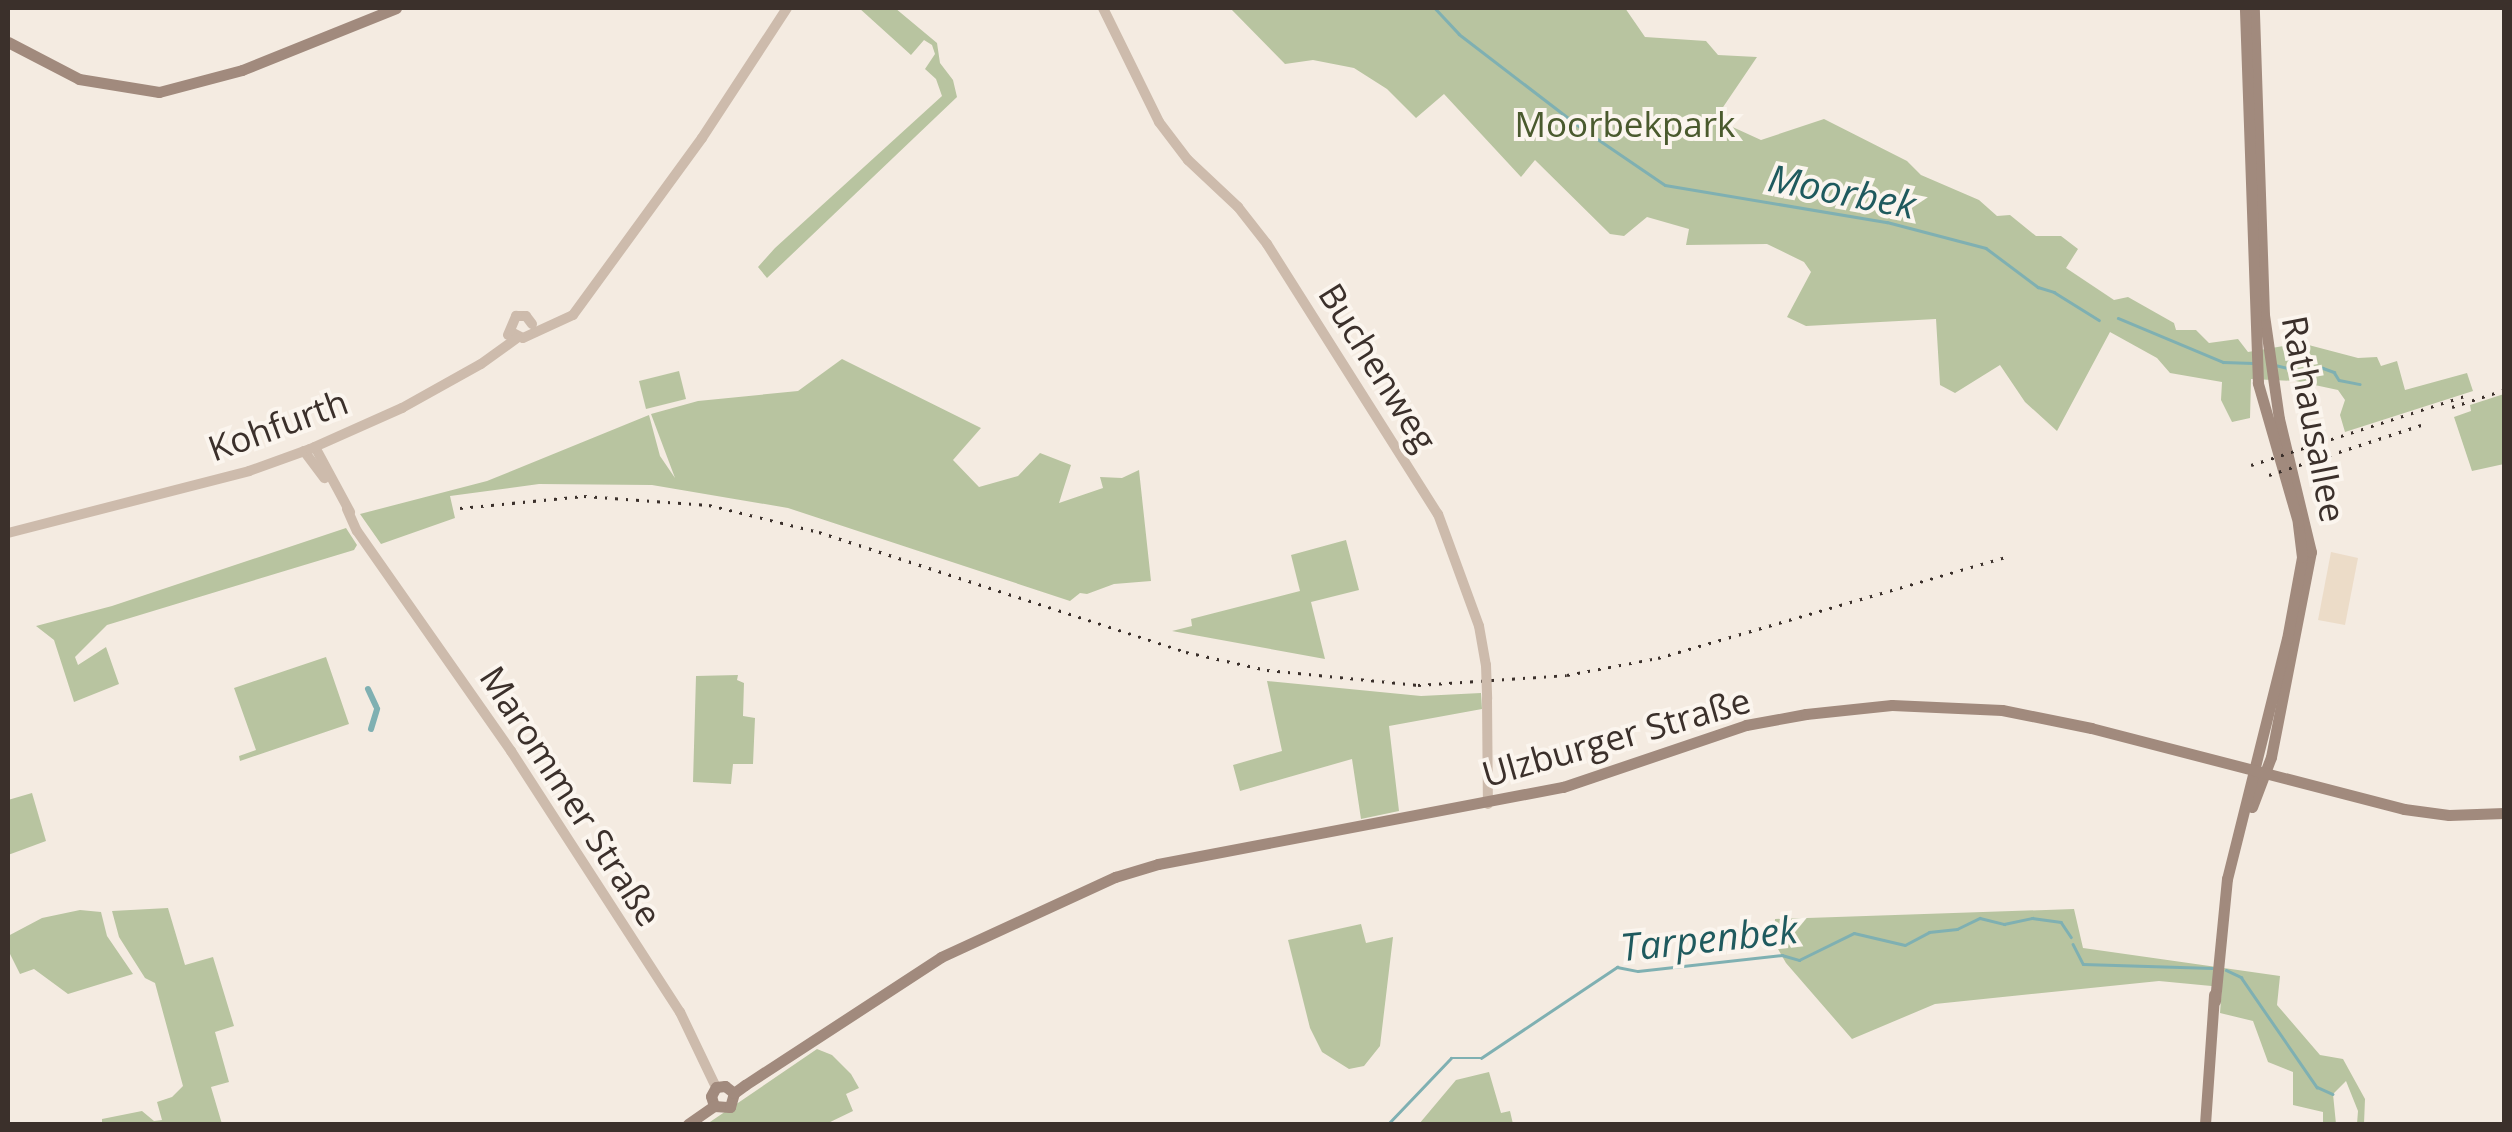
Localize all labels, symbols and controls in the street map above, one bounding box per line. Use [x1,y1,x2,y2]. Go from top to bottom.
park label: Moorbekpark [1515,103,1735,145]
water label: Moorbek [1764,154,1920,228]
street label: Buchenweg [1310,276,1446,458]
street label: Rathausallee [2273,312,2355,526]
street label: Kohfurth [202,380,354,470]
street label: Marommer Straße [471,658,671,934]
street label: Ulzburger Straße [1477,679,1755,795]
water label: Tarpenbek [1618,906,1800,970]

